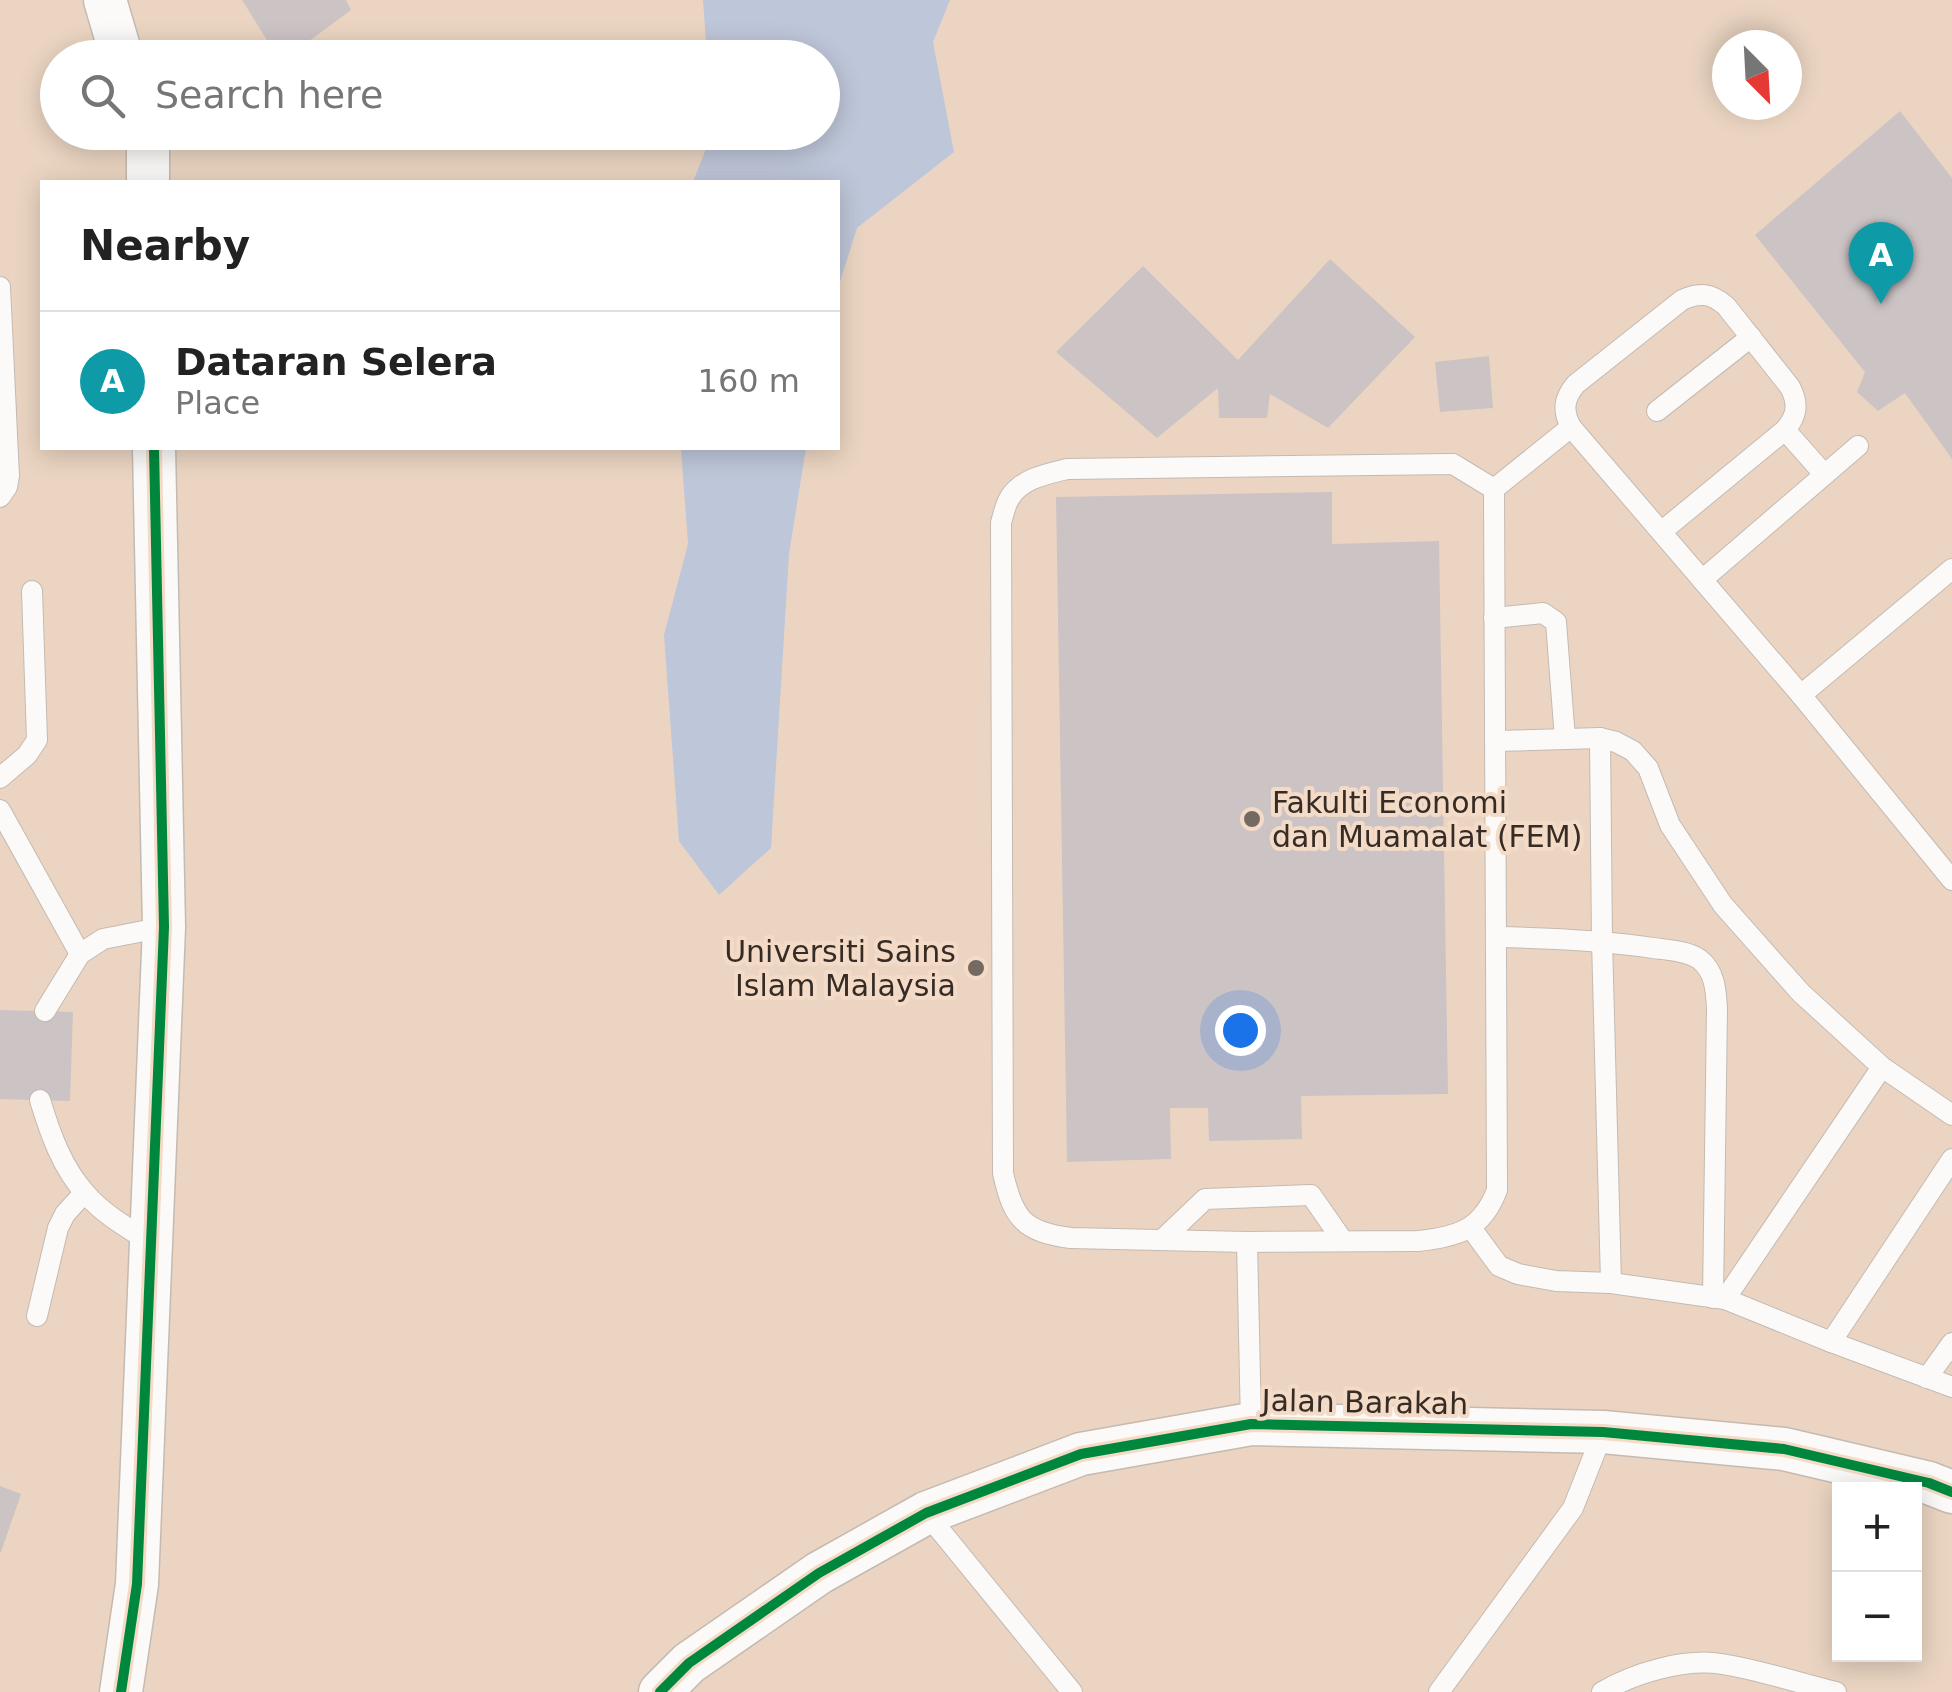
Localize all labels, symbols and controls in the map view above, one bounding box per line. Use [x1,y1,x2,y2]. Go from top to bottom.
north arrow [1712,30,1802,120]
search box [40,40,840,150]
icon: search [75,68,130,123]
text: Search here [155,73,383,117]
text: Nearby [80,221,250,270]
pin: A [1848,222,1914,304]
text: Dataran Selera [175,340,497,384]
text: A [100,362,125,400]
text: 160 m [698,362,800,400]
text: Place [175,384,260,422]
place label: Fakulti Economi dan Muamalat (FEM) [1272,785,1582,854]
marker: Fakulti Economi dan Muamalat (FEM) [1241,808,1263,830]
place label: Universiti Sains Islam Malaysia [724,934,956,1003]
marker: Universiti Sains Islam Malaysia [965,957,987,979]
your location [1215,1005,1266,1056]
street label: Jalan Barakah [1259,1383,1469,1421]
map controls [1832,1482,1922,1662]
button: + [1832,1482,1922,1572]
button: − [1832,1572,1922,1662]

